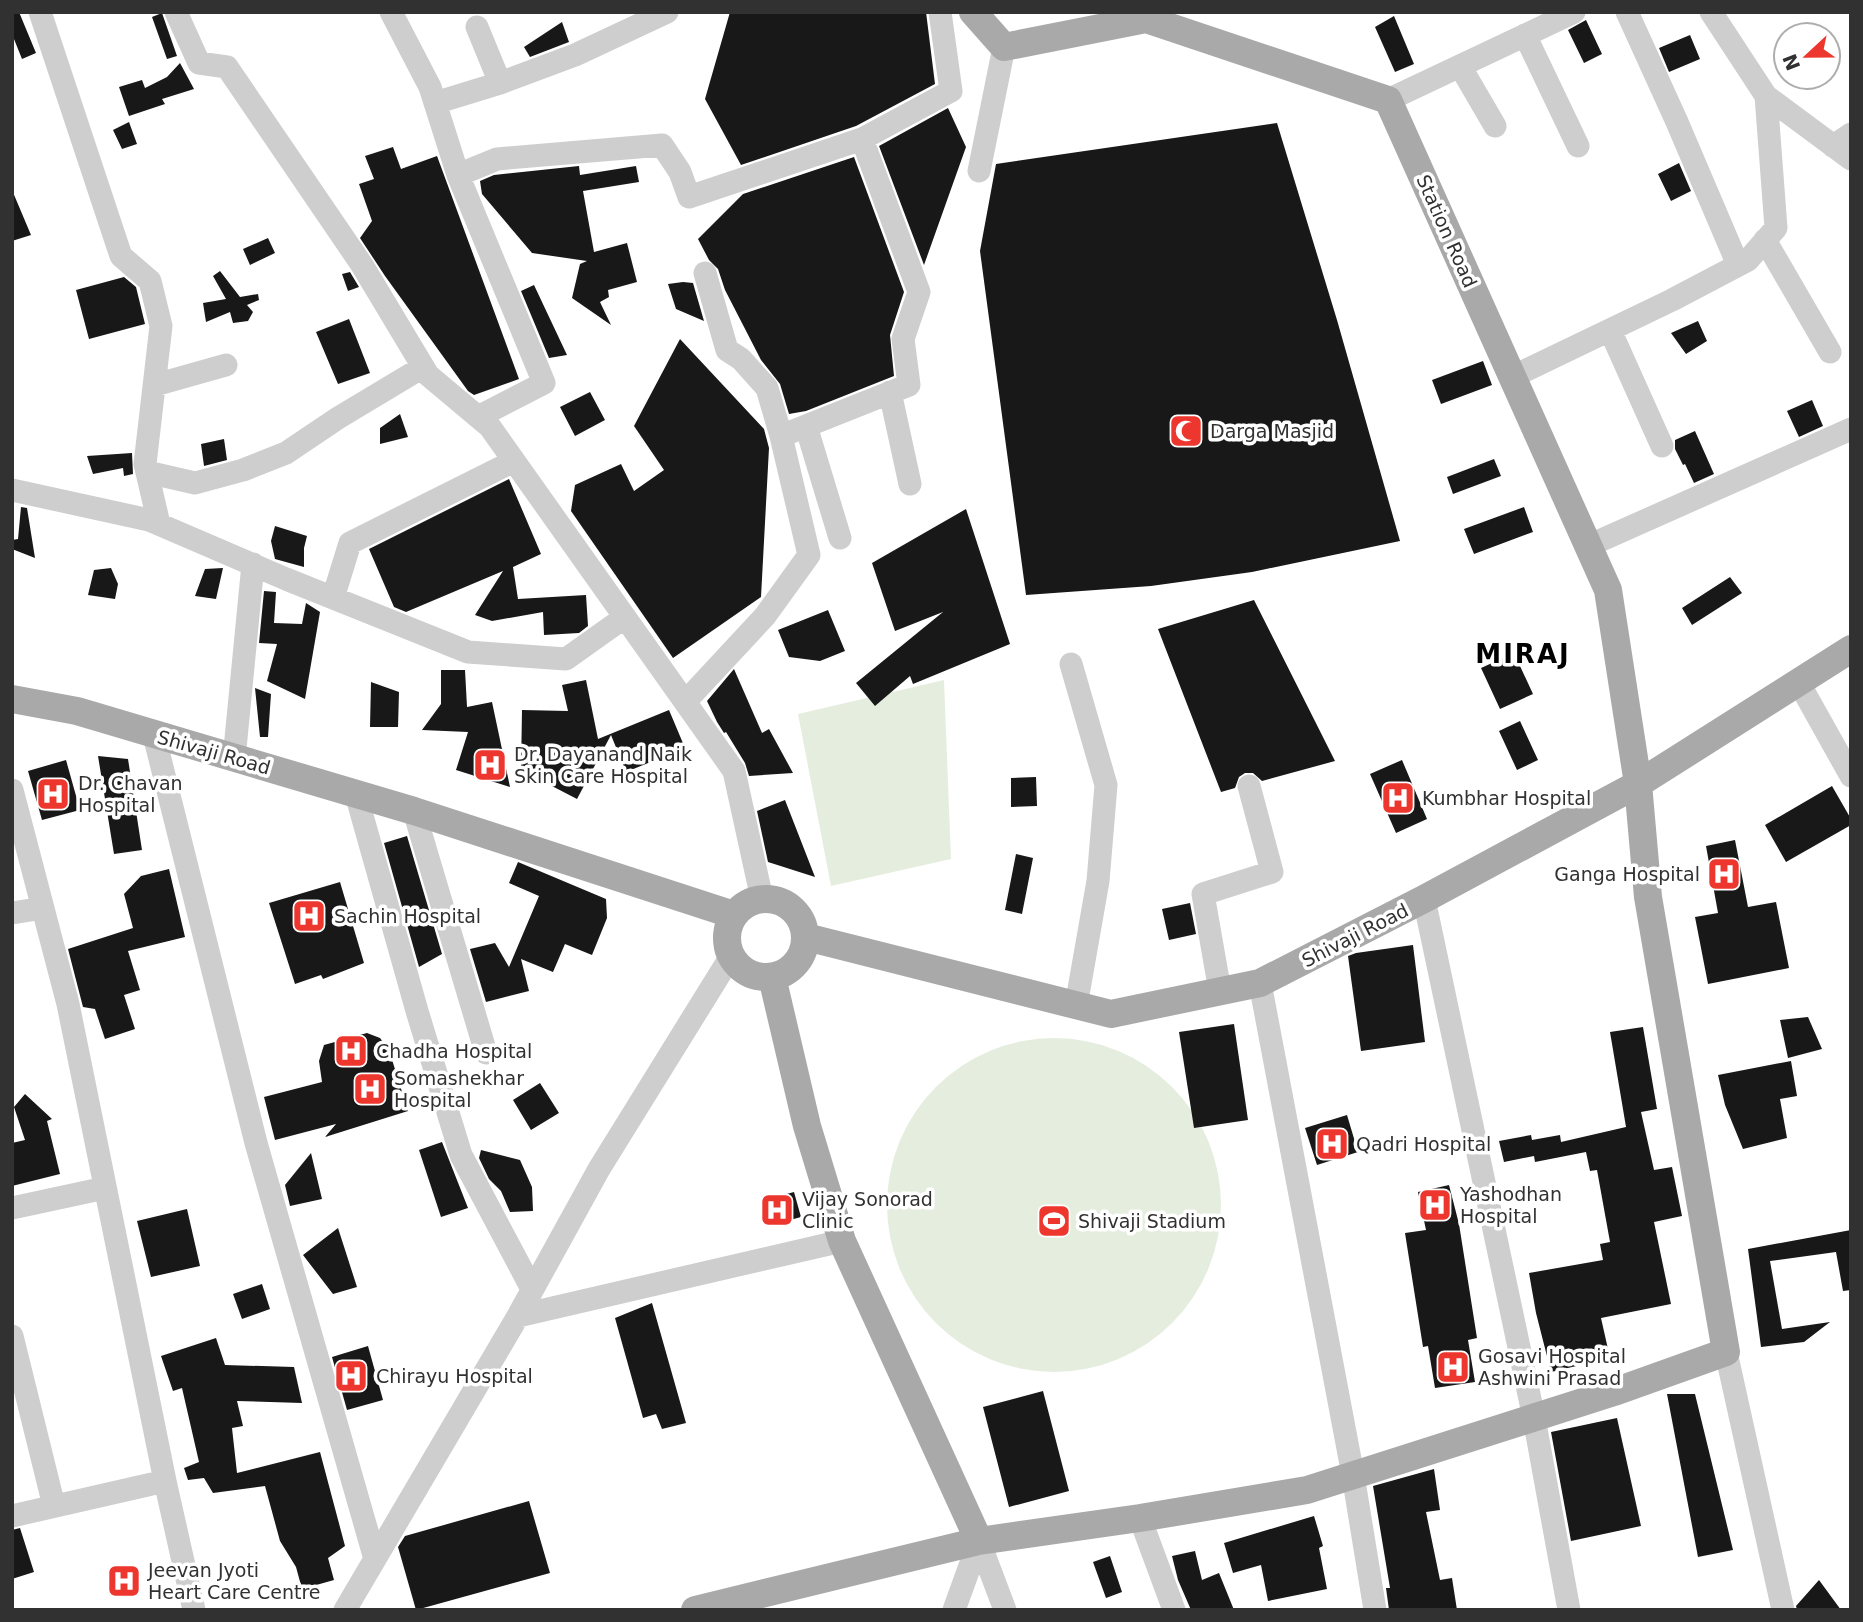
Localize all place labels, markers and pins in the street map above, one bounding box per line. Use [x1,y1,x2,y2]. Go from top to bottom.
mosque icon: Darga Masjid [1167,412,1205,450]
place label: Darga Masjid [1210,420,1334,442]
place label: Dr. Dayanand Naik Skin Care Hospital [514,743,692,787]
hospital icon: Dr. Dayanand Naik Skin Care Hospital [471,746,509,784]
place label: Dr. Chavan Hospital [78,772,183,816]
hospital icon: Dr. Chavan Hospital [34,775,72,813]
hospital icon: Kumbhar Hospital [1379,779,1417,817]
place label: Kumbhar Hospital [1422,787,1591,809]
hospital icon: Ganga Hospital [1705,855,1743,893]
place label: Ganga Hospital [1554,863,1700,885]
hospital icon: Sachin Hospital [290,897,328,935]
place label: Sachin Hospital [334,905,481,927]
hospital icon: Chadha Hospital [332,1032,370,1070]
place label: Chadha Hospital [376,1040,532,1062]
place label: Somashekhar Hospital [394,1067,524,1111]
hospital icon: Somashekhar Hospital [351,1070,389,1108]
hospital icon: Qadri Hospital [1313,1125,1351,1163]
place label: Qadri Hospital [1356,1133,1491,1155]
place label: Yashodhan Hospital [1459,1183,1562,1227]
hospital icon: Yashodhan Hospital [1416,1186,1454,1224]
place label: Vijay Sonorad Clinic [802,1188,933,1232]
hospital icon: Vijay Sonorad Clinic [758,1191,796,1229]
sports icon: Shivaji Stadium [1035,1202,1073,1240]
place label: Shivaji Stadium [1078,1210,1226,1232]
place label: Gosavi Hospital Ashwini Prasad [1478,1345,1626,1389]
hospital icon: Gosavi Hospital Ashwini Prasad [1434,1348,1472,1386]
hospital icon: Chirayu Hospital [332,1357,370,1395]
place label: Chirayu Hospital [376,1365,533,1387]
place label: Jeevan Jyoti Heart Care Centre [147,1559,320,1603]
hospital icon: Jeevan Jyoti Heart Care Centre [105,1562,143,1600]

